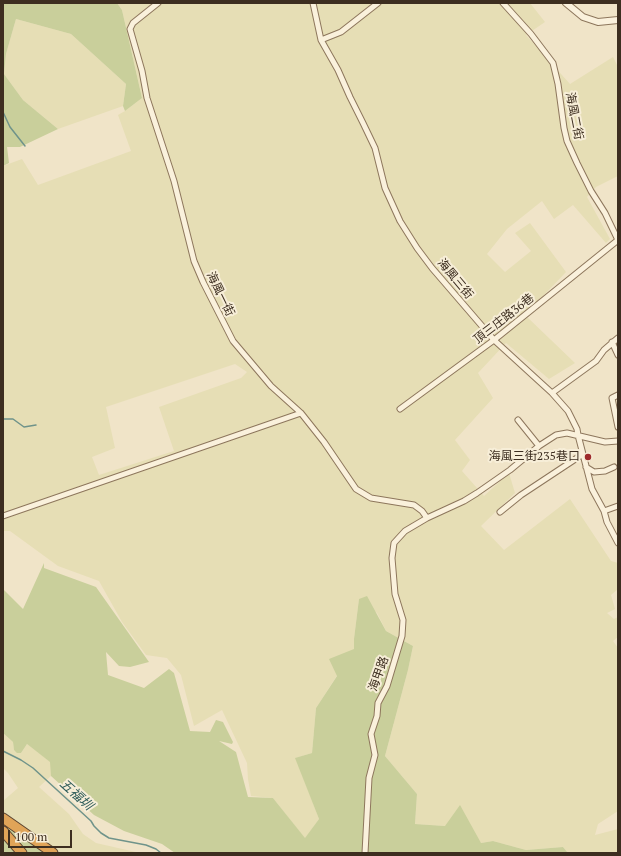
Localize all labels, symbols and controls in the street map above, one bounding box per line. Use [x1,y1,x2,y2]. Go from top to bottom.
street label: 海風二街 [562,91,586,141]
street label: 海風三街 [434,256,476,302]
street label: 海風一街 [203,269,237,319]
street label: 頂三庄路36巷 [471,291,537,347]
place label: 海風三街235巷口 [489,450,580,464]
marker: 海風三街235巷口 [583,452,593,462]
street label: 海甲路 [366,655,392,693]
water label: 五福圳 [56,776,96,814]
scale bar [10,822,74,848]
text: 100 m [15,829,47,844]

